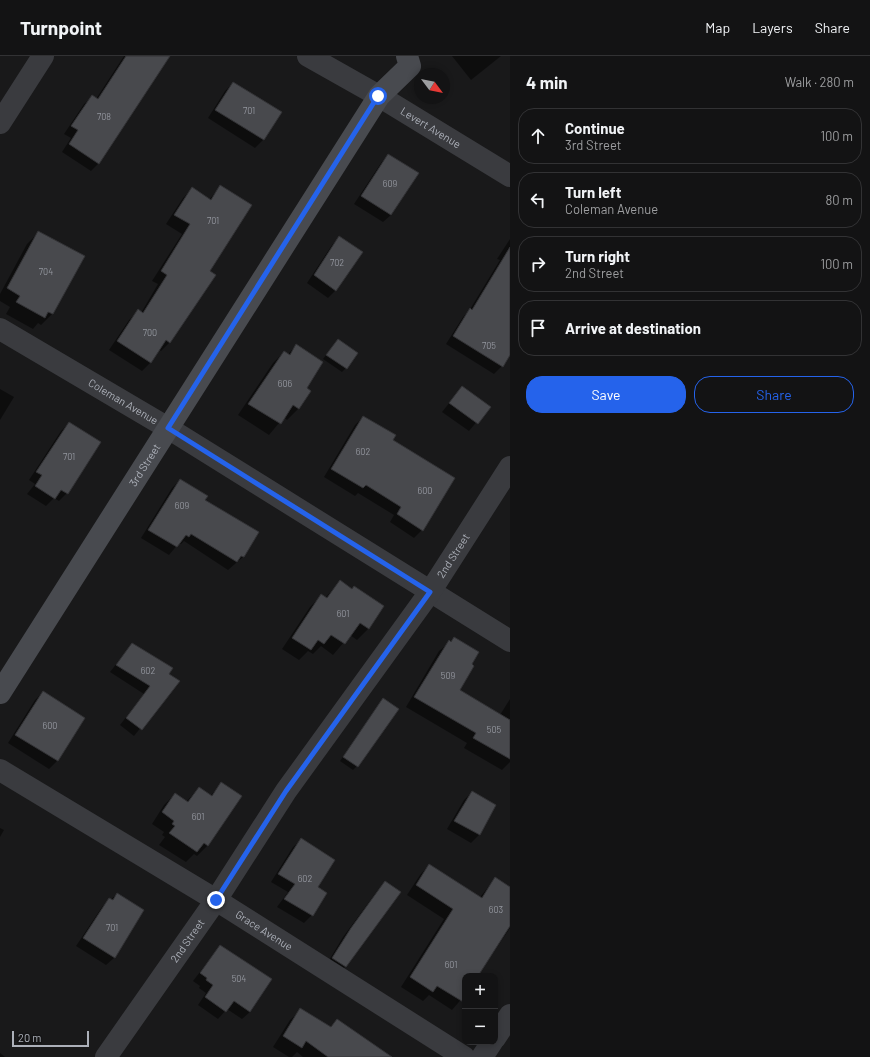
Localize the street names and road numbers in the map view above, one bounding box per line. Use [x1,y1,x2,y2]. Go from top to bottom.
street label: Levert Avenue [398,104,464,151]
street label: Coleman Avenue [86,376,161,427]
street label: 3rd Street [126,441,163,489]
street label: 2nd Street [434,531,472,580]
street label: Grace Avenue [233,907,295,953]
street label: 2nd Street [167,916,207,965]

